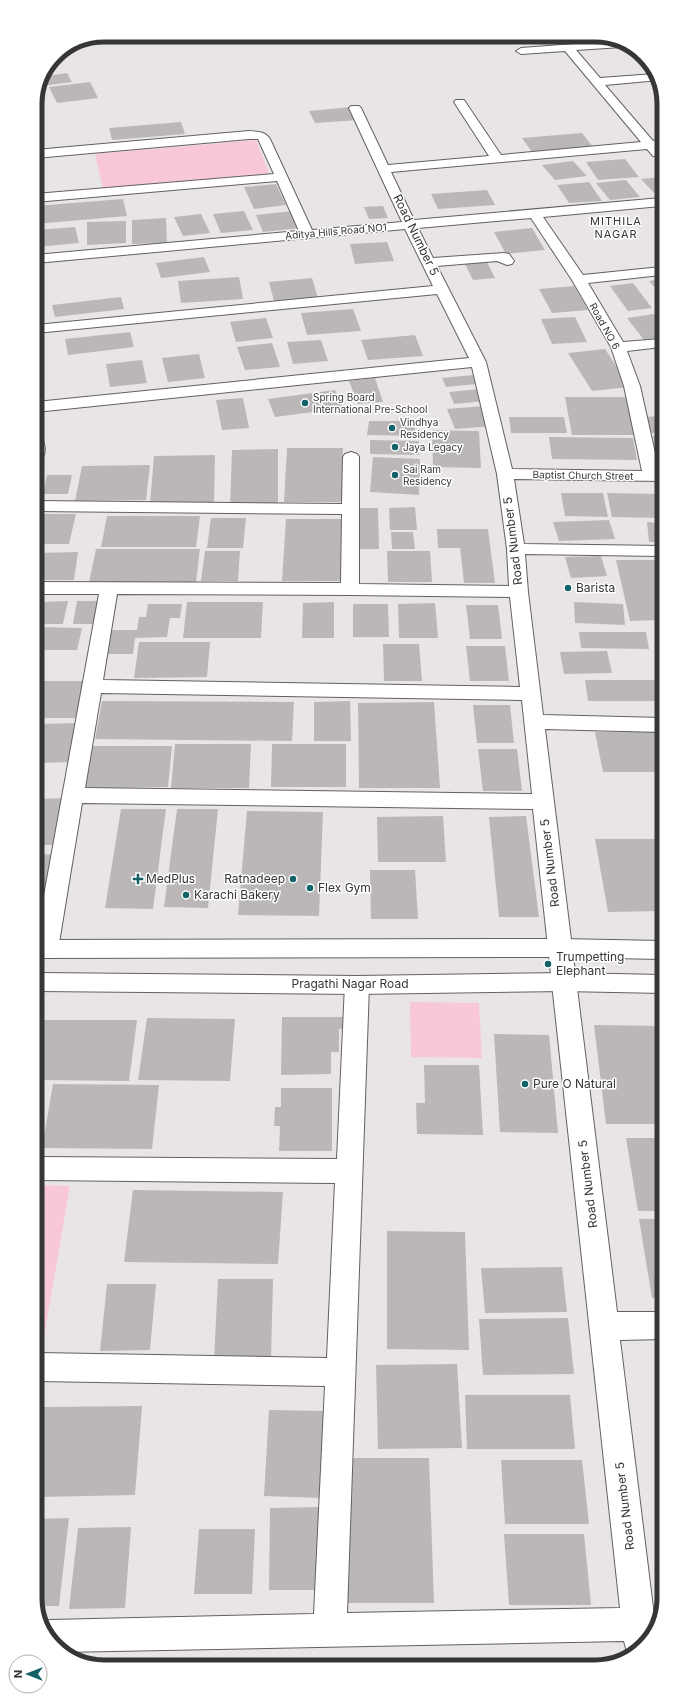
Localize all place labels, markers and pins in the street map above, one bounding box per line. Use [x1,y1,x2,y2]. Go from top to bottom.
place label: Spring Board International Pre-School [313,391,427,415]
marker: Spring Board International Pre-School [300,398,310,408]
place label: Vindhya Residency [400,416,449,440]
marker: Vindhya Residency [387,423,397,433]
place label: Jaya Legacy [403,441,463,453]
marker: Jaya Legacy [390,442,400,452]
place label: Sai Ram Residency [403,463,452,487]
marker: Sai Ram Residency [390,470,400,480]
place label: Barista [576,580,615,595]
marker: Barista [563,583,573,593]
place label: MedPlus [146,871,195,886]
place label: Ratnadeep [224,871,285,886]
marker: MedPlus [133,874,143,884]
marker: Ratnadeep [288,874,298,884]
place label: Flex Gym [318,880,371,895]
marker: Flex Gym [305,883,315,893]
place label: Karachi Bakery [194,887,280,902]
marker: Karachi Bakery [181,890,191,900]
place label: Trumpetting Elephant [556,949,624,978]
marker: Trumpetting Elephant [543,959,553,969]
place label: Pure O Natural [533,1076,616,1091]
marker: Pure O Natural [520,1079,530,1089]

